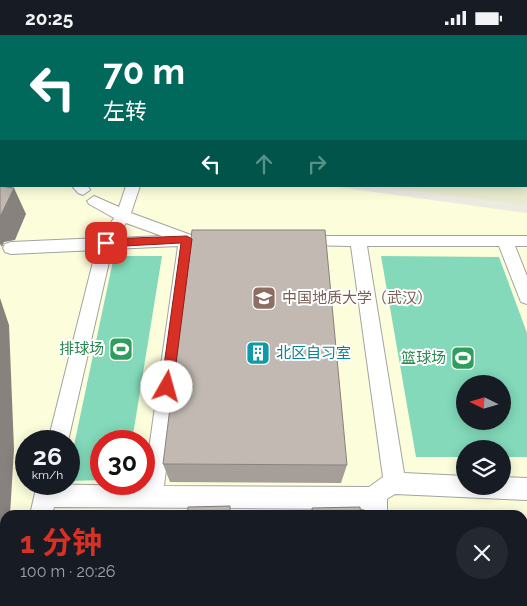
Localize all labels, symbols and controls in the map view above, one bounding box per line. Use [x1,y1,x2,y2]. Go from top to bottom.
text: 20:25 [25,7,73,29]
text: 70 m [103,51,185,92]
icon: left [20,55,85,120]
text: 左转 [103,98,147,124]
icon: left [197,150,225,178]
icon: ahead [250,150,278,178]
icon: right [303,150,331,178]
pin [85,222,127,264]
icon: arrive [92,229,120,257]
school or university icon: 中国地质大学（武汉） [251,285,277,311]
place label: 中国地质大学（武汉） [282,289,432,307]
sports icon: 排球场 [108,336,134,362]
place label: 排球场 [59,340,104,358]
building icon: 北区自习室 [245,340,271,366]
place label: 北区自习室 [276,344,351,362]
sports icon: 篮球场 [450,345,476,371]
place label: 篮球场 [401,349,446,367]
position arrow [140,360,192,412]
north arrow [456,375,511,430]
map controls [456,375,511,495]
speed limit sign: 30 [90,430,155,495]
button: layers [456,440,511,495]
text: 26 [33,441,62,471]
text: km/h [32,468,63,482]
text: 1 分钟 [20,525,102,560]
button: close [456,527,508,579]
text: 100 m · 20:26 [20,562,116,581]

